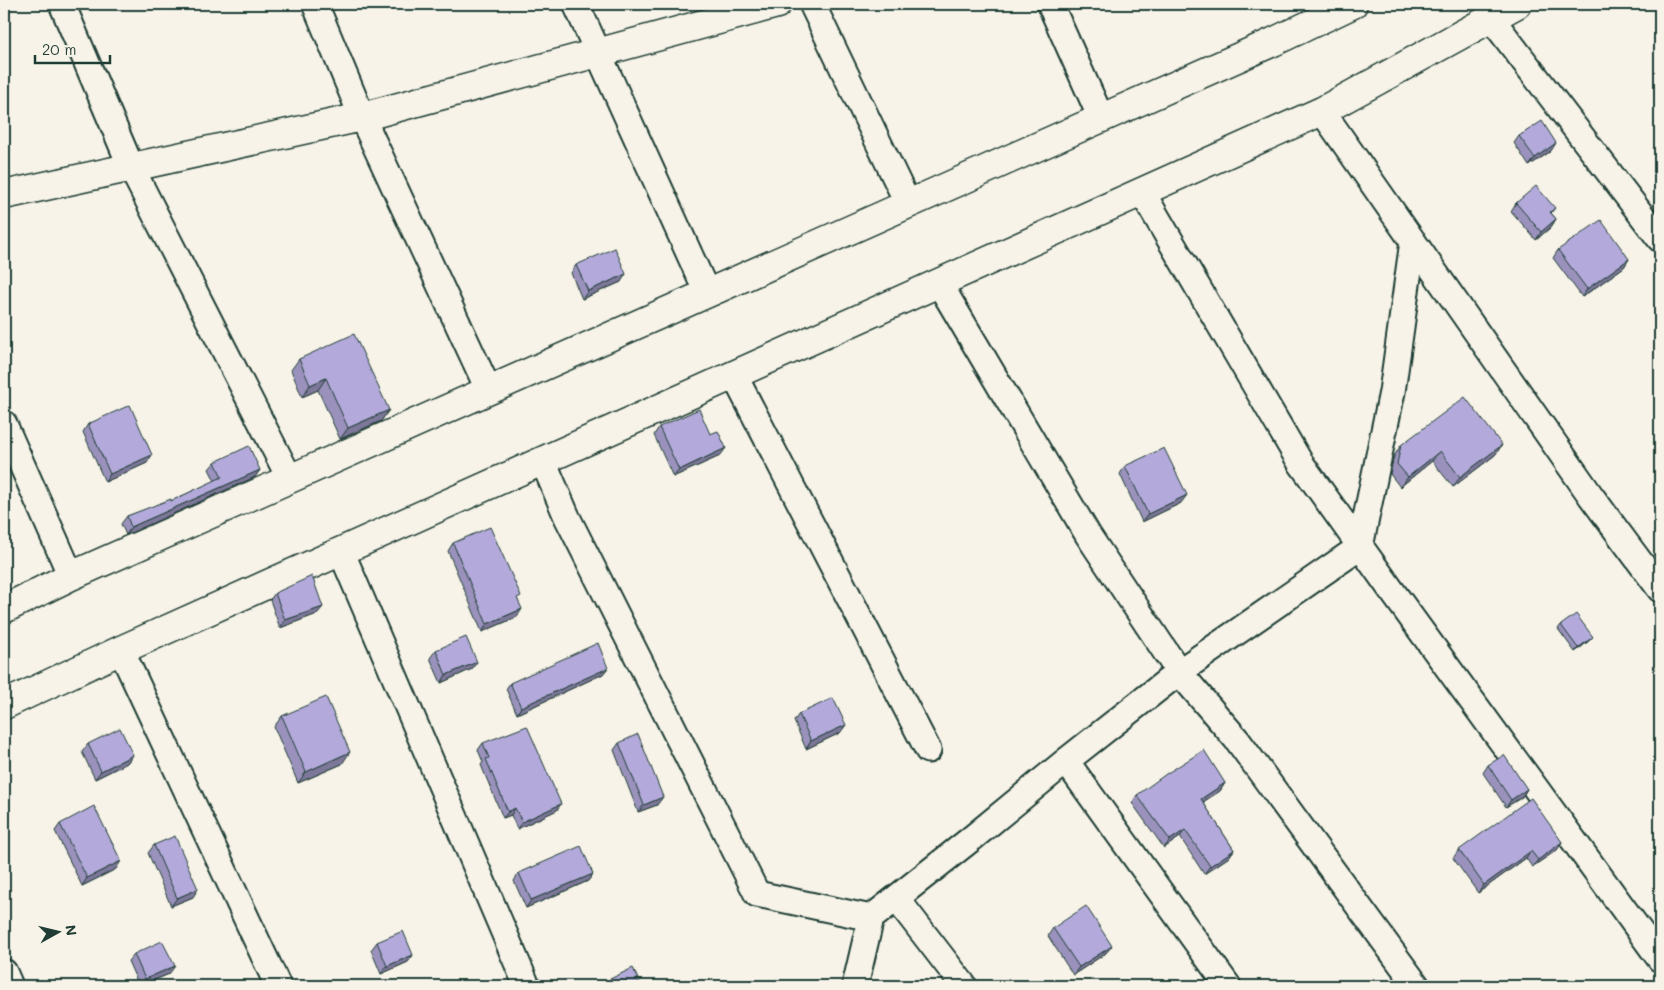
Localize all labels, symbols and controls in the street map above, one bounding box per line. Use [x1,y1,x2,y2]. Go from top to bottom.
scale bar [35,32,110,64]
text: 20 m [42,39,76,59]
north arrow [32,908,82,958]
text: N [61,924,82,937]

